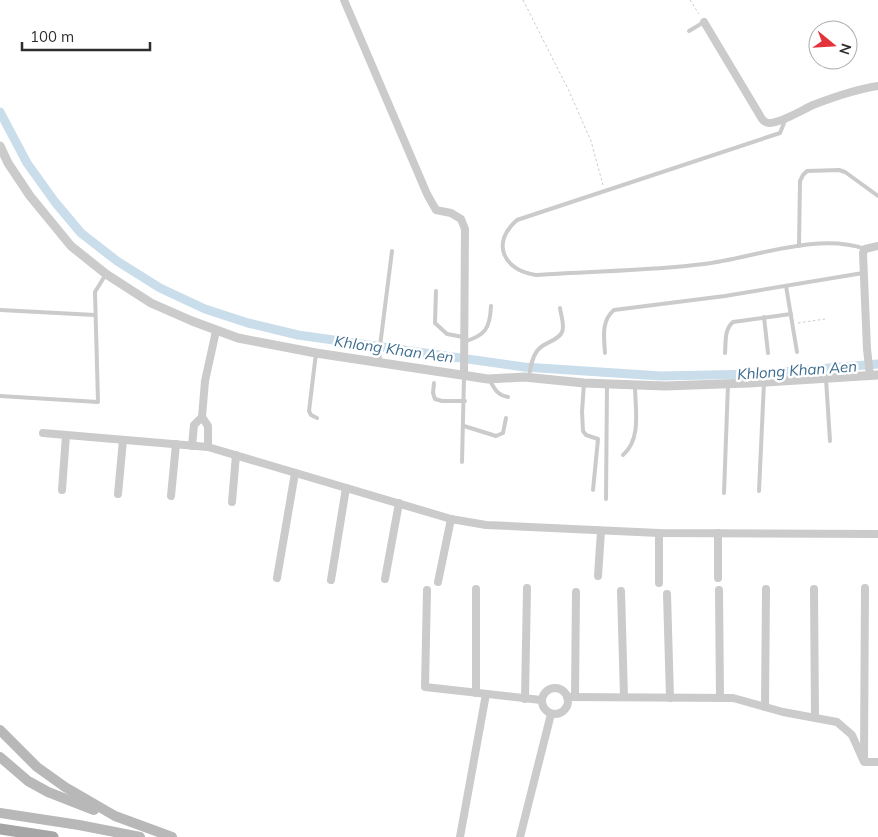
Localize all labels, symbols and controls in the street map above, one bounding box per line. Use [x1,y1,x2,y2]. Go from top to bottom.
scale bar [22,20,150,52]
north arrow [808,20,858,70]
text: 100 m [30,27,74,46]
text: N [835,41,856,57]
water label: Khlong Khan Aen [333,331,455,367]
water label: Khlong Khan Aen [736,356,858,384]

